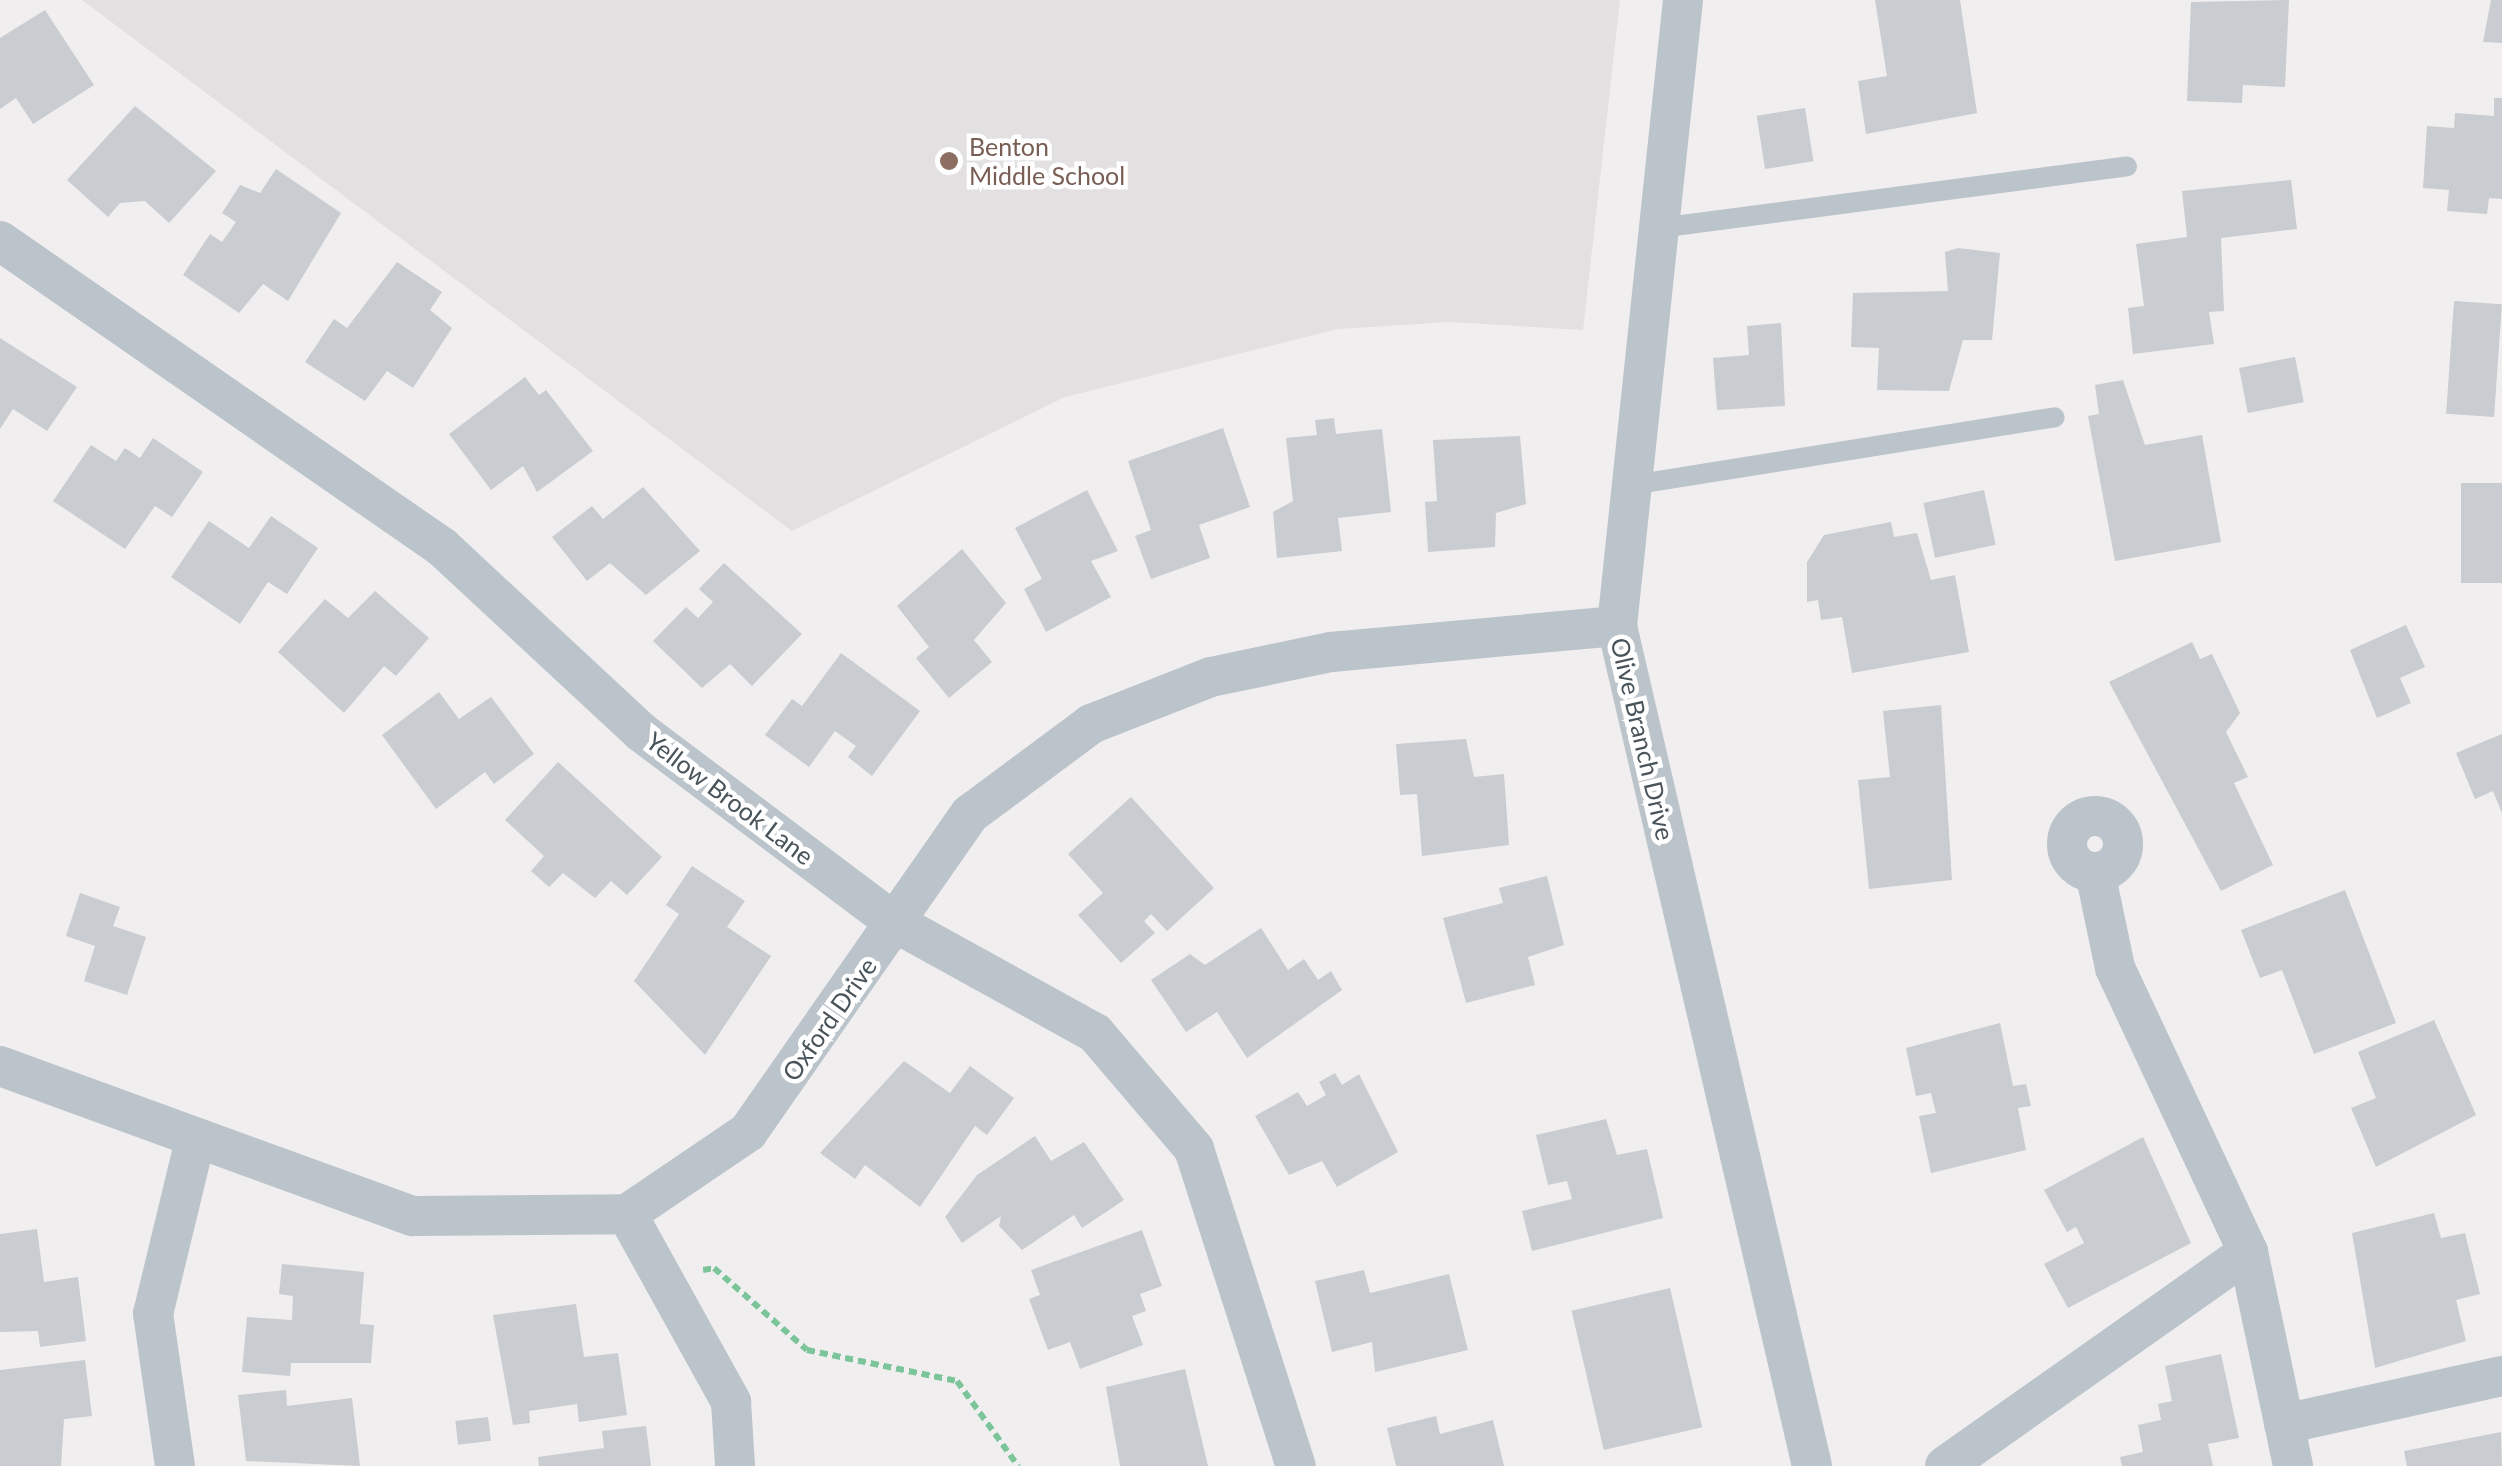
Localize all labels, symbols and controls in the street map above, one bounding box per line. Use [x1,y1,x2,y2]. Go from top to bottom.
place label: Benton Middle School [969,132,1125,191]
marker: Benton Middle School [938,150,960,172]
street label: Olive Branch Drive [1605,635,1681,843]
street label: Yellow Brook Lane [640,725,820,871]
street label: Oxford Drive [776,952,882,1086]

